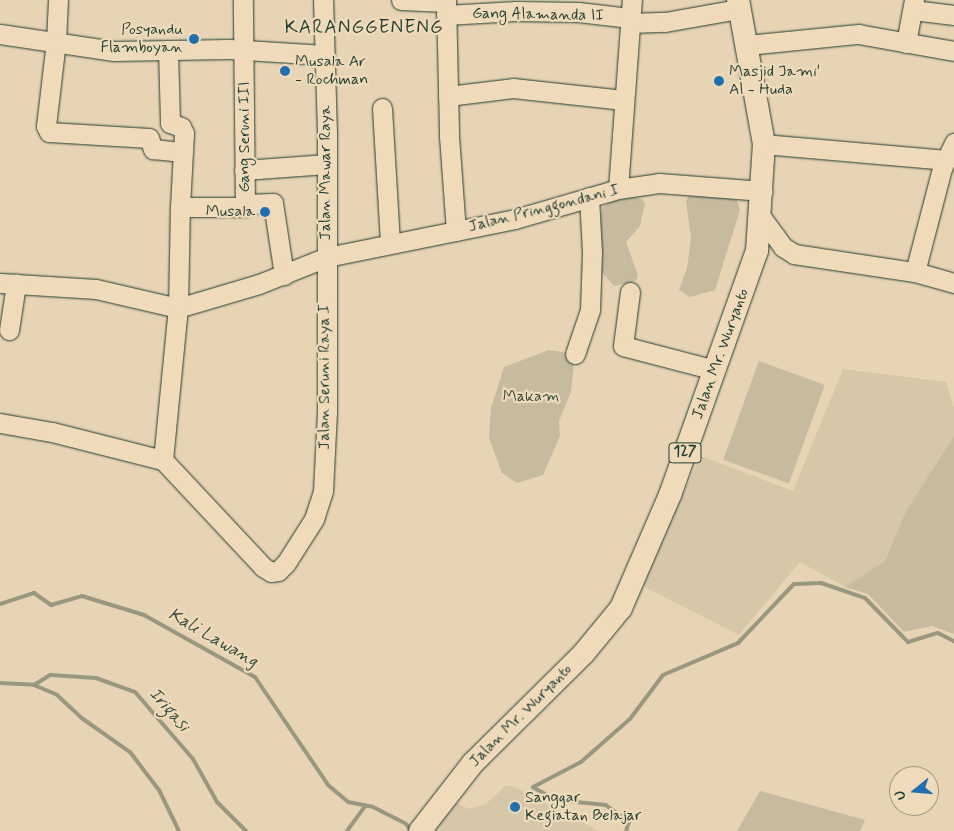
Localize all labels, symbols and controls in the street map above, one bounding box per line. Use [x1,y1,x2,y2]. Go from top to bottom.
street label: Gang Alamanda II [470,4,606,26]
district label: KARANGGENENG [284,17,444,39]
place label: Posyandu Flamboyan [100,20,183,58]
marker: Posyandu Flamboyan [187,32,201,46]
place label: Musala Ar - Rochman [295,52,368,90]
place label: Masjid Jami' Al - Huda [729,62,818,100]
marker: Musala Ar - Rochman [279,65,291,77]
marker: Masjid Jami' Al - Huda [713,75,725,87]
street label: Gang Seruni III [235,81,255,193]
street label: Jalan Mawar Raya [316,107,336,239]
street label: Jalan Pringgondani I [467,181,621,237]
place label: Musala [206,202,255,222]
marker: Musala [259,206,271,218]
street label: Jalan Mr. Wuryanto [688,286,754,422]
street label: Jalan Seruni Raya I [315,306,335,448]
park label: Makam [503,387,559,407]
road number: 127 [668,440,702,466]
water label: Kali Lawang [164,604,262,672]
street label: Jalan Mr. Wuryanto [466,661,576,771]
water label: Irigasi [144,684,194,736]
north arrow [889,766,939,816]
place label: Sanggar Kegiatan Belajar [525,788,643,826]
text: U [891,788,911,802]
marker: Sanggar Kegiatan Belajar [509,801,521,813]

